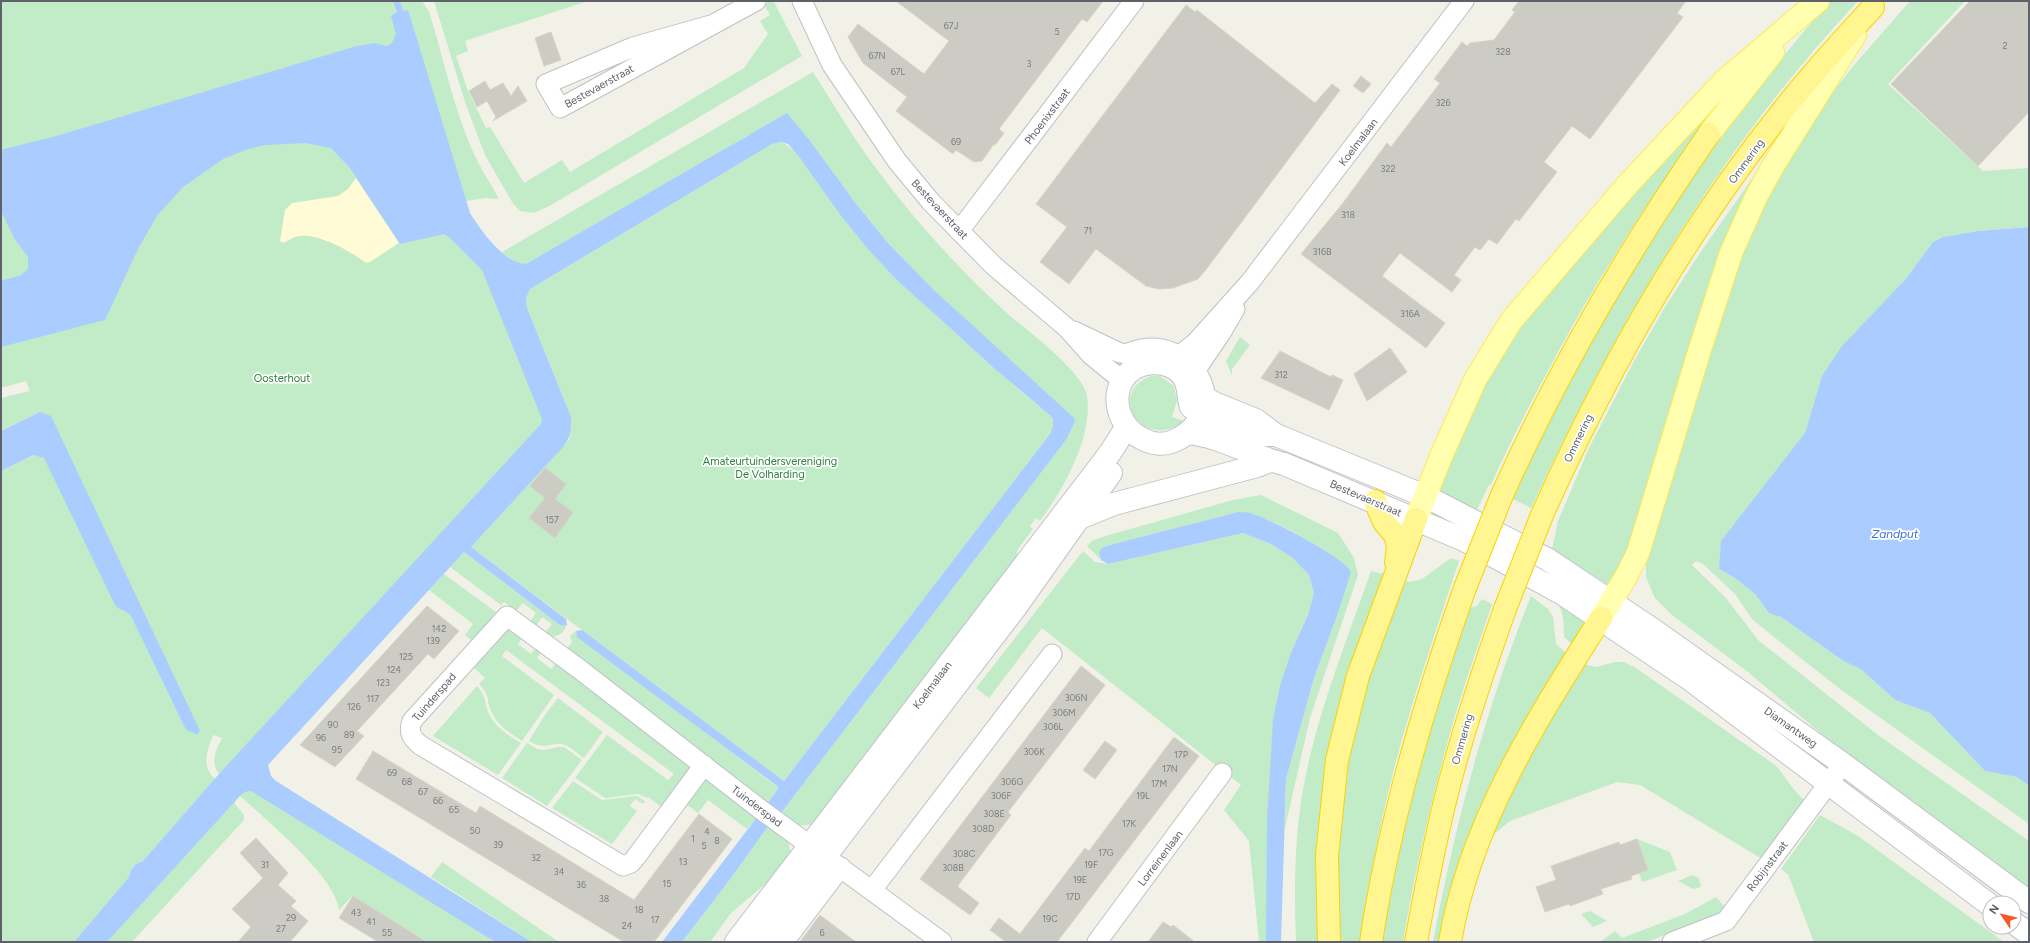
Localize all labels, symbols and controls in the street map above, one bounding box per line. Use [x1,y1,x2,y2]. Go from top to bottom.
house number: 67J [944,20,958,31]
house number: 5 [1054,26,1060,37]
house number: 2 [2002,40,2008,51]
house number: 328 [1495,46,1511,57]
house number: 67N [869,50,885,61]
house number: 3 [1027,58,1032,69]
street label: Bestevaerstraat [562,62,636,111]
house number: 67L [891,66,906,77]
street label: Phoenixstraat [1022,86,1073,147]
house number: 326 [1435,97,1451,108]
street label: Koelmalaan [1336,116,1380,169]
house number: 69 [951,136,961,147]
street label: Ommering [1726,136,1767,186]
house number: 322 [1381,163,1395,174]
street label: Bestevaerstraat [909,177,971,242]
house number: 318 [1341,209,1356,220]
house number: 71 [1084,225,1092,236]
house number: 316B [1312,246,1332,257]
house number: 316A [1400,308,1420,319]
house number: 312 [1274,369,1288,380]
park label: Oosterhout [254,372,310,385]
street label: Ommering [1561,412,1596,465]
park label: Amateurtuindersvereniging De Volharding [703,455,837,481]
street label: Bestevaerstraat [1328,477,1404,520]
house number: 157 [545,514,559,525]
water label: Zandput [1872,527,1919,541]
house number: 142 [432,623,446,634]
house number: 139 [426,635,440,646]
house number: 125 [399,651,413,662]
street label: Koelmalaan [910,659,954,712]
house number: 124 [387,664,402,675]
street label: Tuinderspad [410,670,459,724]
house number: 123 [376,677,390,688]
house number: 306N [1065,692,1087,703]
house number: 117 [367,693,379,704]
house number: 126 [347,701,361,712]
street label: Diamantweg [1762,704,1820,751]
house number: 306M [1052,707,1076,718]
street label: Ommering [1449,712,1476,766]
house number: 90 [328,719,339,730]
house number: 306L [1043,721,1064,732]
house number: 89 [344,729,354,740]
house number: 96 [316,732,326,743]
house number: 95 [332,744,342,755]
house number: 306K [1023,746,1045,757]
house number: 17P [1174,749,1188,760]
house number: 17N [1162,763,1178,774]
house number: 69 [387,767,397,778]
house number: 68 [402,776,413,787]
house number: 306G [1001,776,1023,787]
house number: 17M [1151,778,1167,789]
street label: Tuinderspad [729,783,785,830]
house number: 67 [418,786,428,797]
house number: 306F [991,790,1011,801]
house number: 19L [1136,790,1150,801]
house number: 66 [433,795,443,806]
house number: 65 [449,804,459,815]
house number: 308E [983,808,1005,819]
house number: 17K [1122,818,1137,829]
house number: 308D [972,823,994,834]
house number: 50 [470,825,481,836]
house number: 4 [704,826,710,837]
street label: Lorreinenlaan [1135,828,1185,889]
house number: 1 [691,833,695,844]
house number: 8 [714,835,720,846]
house number: 39 [493,839,503,850]
street label: Robijnstraat [1744,839,1791,894]
house number: 5 [701,840,707,851]
house number: 17G [1098,847,1114,858]
house number: 308C [953,848,976,859]
house number: 32 [531,852,541,863]
house number: 13 [679,856,687,867]
house number: 31 [261,859,269,870]
house number: 19F [1084,859,1098,870]
house number: 308B [942,862,964,873]
house number: 34 [554,866,565,877]
house number: 19E [1073,874,1087,885]
house number: 15 [663,878,671,889]
house number: 36 [576,879,586,890]
house number: 17D [1066,891,1080,902]
house number: 38 [599,893,610,904]
north arrow [1982,895,2022,935]
text: N [1986,902,2002,917]
house number: 18 [634,904,644,915]
house number: 43 [351,907,361,918]
house number: 29 [286,912,296,923]
house number: 19C [1042,913,1058,924]
house number: 17 [651,914,659,925]
house number: 41 [366,916,376,927]
house number: 24 [622,920,633,931]
house number: 27 [276,923,286,934]
house number: 55 [382,927,392,938]
house number: 6 [819,927,825,938]

